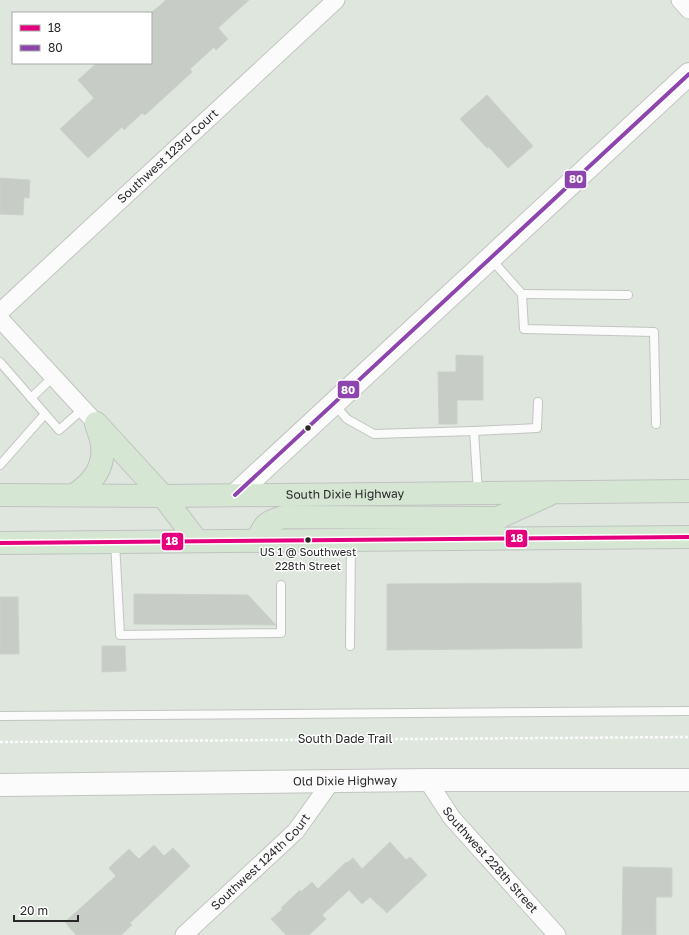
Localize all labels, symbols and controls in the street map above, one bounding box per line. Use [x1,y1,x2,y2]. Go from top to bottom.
legend [12,12,152,64]
text: 18 [48,20,61,35]
text: 80 [48,40,63,55]
street label: Southwest 123rd Court [114,105,221,206]
line badge: 80 [564,170,587,189]
text: 80 [569,172,583,185]
line badge: 80 [337,380,360,399]
text: 80 [341,383,355,396]
unlabelled marker [303,423,313,433]
street label: South Dixie Highway [286,486,405,502]
line badge: 18 [505,529,528,548]
text: 18 [511,531,523,544]
line badge: 18 [161,532,184,551]
text: 18 [166,534,178,547]
marker: US 1 @ Southwest 228th Street [303,535,313,545]
place label: US 1 @ Southwest 228th Street [260,545,356,572]
street label: South Dade Trail [298,731,392,746]
street label: Old Dixie Highway [293,772,397,789]
street label: Southwest 228th Street [440,804,542,916]
street label: Southwest 124th Court [208,810,313,913]
scale bar [14,897,78,923]
text: 20 m [20,903,48,918]

